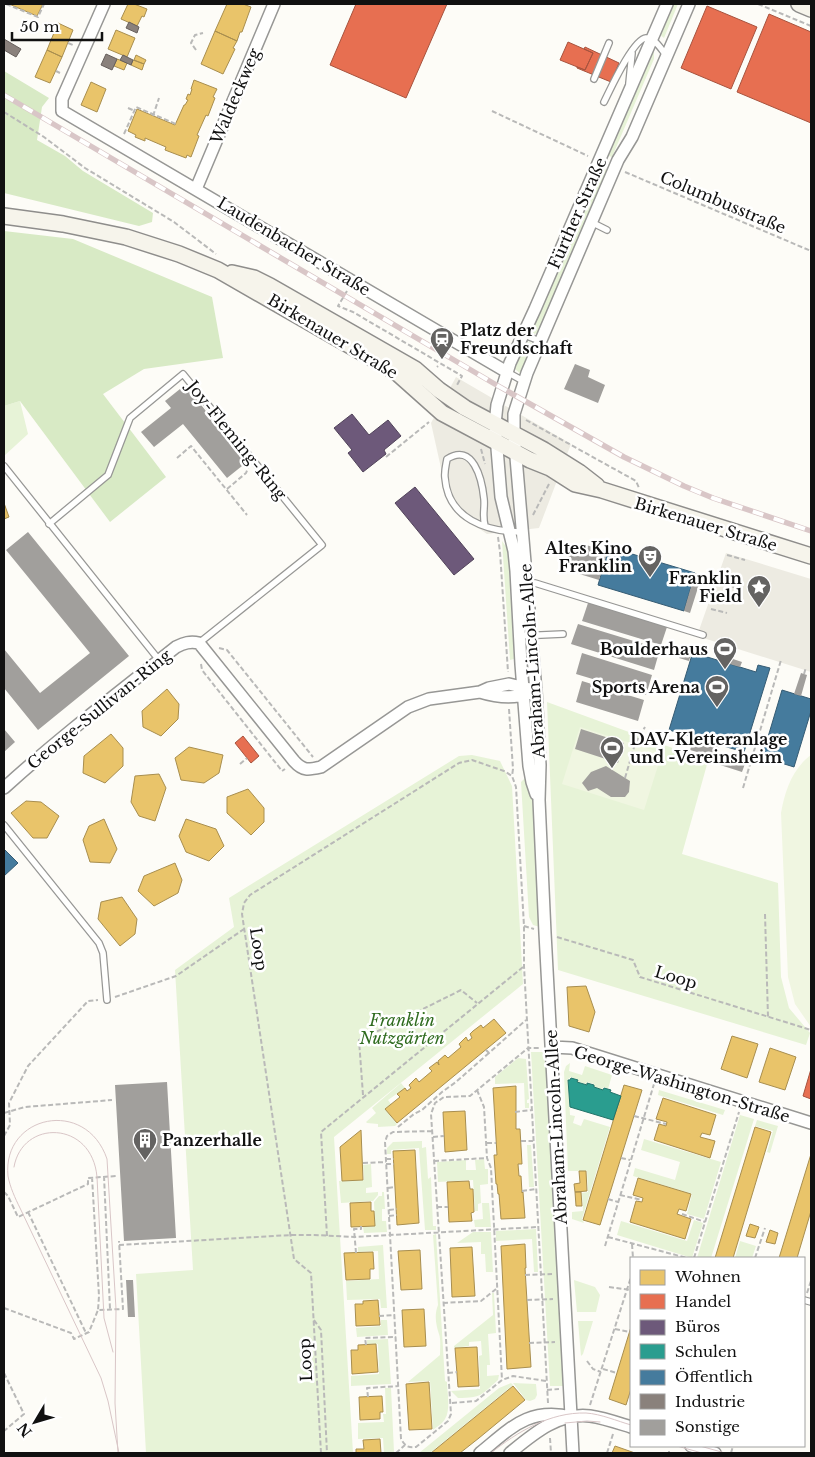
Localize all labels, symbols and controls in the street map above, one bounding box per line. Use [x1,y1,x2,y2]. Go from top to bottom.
scale bar [12,10,102,42]
text: 50 m [20,17,60,36]
street label: Waldeckweg [205,45,264,148]
street label: Fürther Straße [543,154,611,272]
street label: Columbusstraße [657,166,789,238]
street label: Laudenbacher Straße [214,192,374,300]
street label: Birkenauer Straße [264,289,402,383]
place label: Platz der Freundschaft [460,320,574,358]
station icon: Platz der Freundschaft [429,326,455,360]
street label: Joy-Fleming-Ring [182,375,291,504]
street label: Birkenauer Straße [632,493,780,555]
place label: Altes Kino Franklin [544,538,632,576]
theatre icon: Altes Kino Franklin [637,544,663,578]
street label: Abraham-Lincoln-Allee [515,563,549,760]
place label: Franklin Field [668,568,742,606]
place icon: Franklin Field [746,574,772,608]
sports icon: Boulderhaus [712,636,738,670]
place label: Boulderhaus [600,639,708,659]
street label: George-Sullivan-Ring [23,644,175,773]
sports icon: Sports Arena [704,674,730,708]
place label: Sports Arena [592,677,700,697]
place label: DAV-Kletteranlage und -Vereinsheim [630,729,787,767]
sports icon: DAV-Kletteranlage und -Vereinsheim [599,735,625,769]
street label: Loop [246,926,272,972]
street label: Loop [652,961,700,993]
park label: Franklin Nutzgärten [359,1010,445,1048]
street label: Abraham-Lincoln-Allee [541,1029,571,1226]
street label: George-Washington-Straße [571,1042,793,1126]
building icon: Panzerhalle [132,1127,158,1161]
place label: Panzerhalle [162,1130,262,1150]
legend [630,1257,805,1447]
text: Wohnen [674,1267,741,1286]
text: Handel [675,1292,731,1311]
text: Büros [675,1317,720,1336]
street label: Loop [294,1338,316,1382]
text: Schulen [675,1342,737,1361]
text: Öffentlich [675,1367,753,1386]
text: Industrie [675,1392,745,1411]
north arrow [10,1397,60,1447]
text: Sonstige [675,1417,740,1436]
text: N [14,1419,36,1441]

